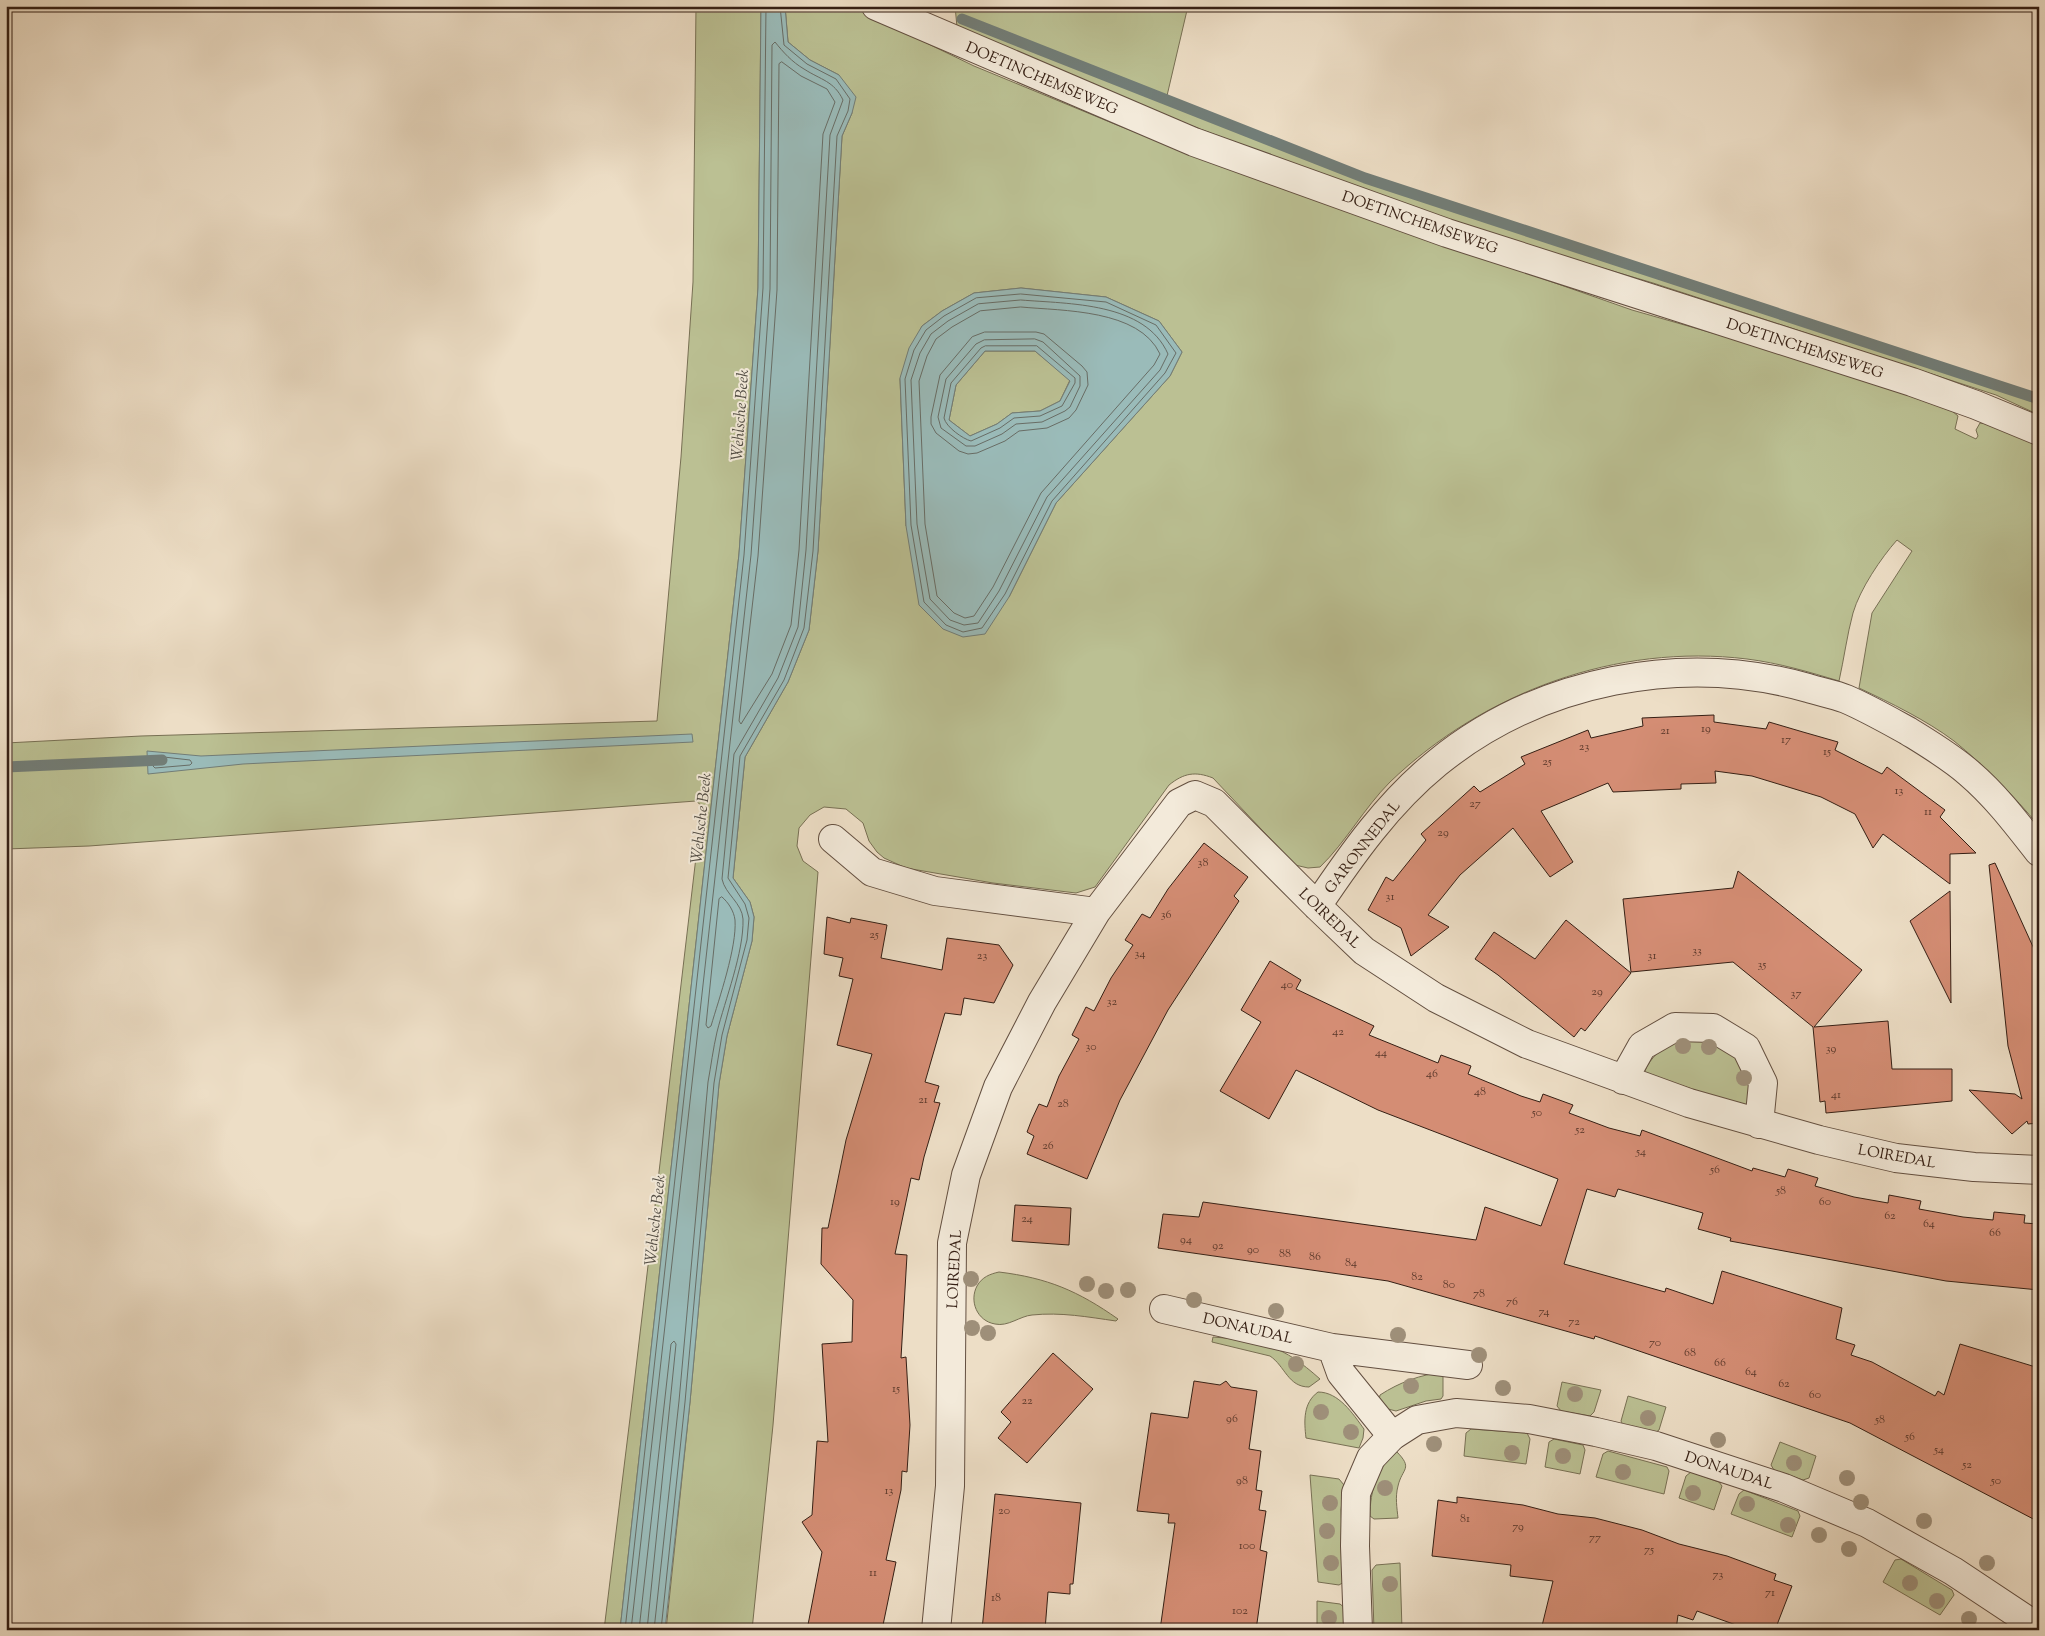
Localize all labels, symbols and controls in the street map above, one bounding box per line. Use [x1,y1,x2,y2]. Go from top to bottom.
street label: DOETINCHEMSEWEG [962,38,1121,121]
street label: DOETINCHEMSEWEG [1339,187,1500,260]
street label: DOETINCHEMSEWEG [1723,314,1886,385]
water label: Wehlsche Beek [727,369,756,462]
house number: 19 [1701,720,1711,738]
house number: 21 [1660,722,1670,740]
house number: 17 [1781,731,1791,749]
house number: 23 [1579,738,1589,756]
house number: 15 [1823,743,1831,761]
house number: 25 [1542,753,1552,771]
water label: Wehlsche Beek [686,772,719,865]
house number: 13 [1895,782,1904,800]
house number: 27 [1469,795,1481,813]
street label: GARONNEDAL [1320,797,1406,899]
house number: 11 [1924,803,1932,821]
house number: 29 [1437,824,1449,842]
house number: 38 [1198,854,1208,872]
street label: LOIREDAL [1293,884,1365,954]
house number: 31 [1386,888,1394,906]
house number: 36 [1161,906,1171,924]
house number: 25 [869,926,879,944]
house number: 33 [1692,942,1702,960]
house number: 34 [1135,945,1145,963]
house number: 23 [977,947,987,965]
house number: 31 [1648,947,1656,965]
house number: 35 [1758,956,1766,974]
house number: 40 [1281,976,1293,994]
house number: 29 [1591,983,1603,1001]
house number: 37 [1791,985,1801,1003]
house number: 32 [1107,993,1118,1011]
house number: 42 [1332,1023,1344,1041]
house number: 30 [1085,1038,1097,1056]
house number: 39 [1826,1040,1836,1058]
house number: 44 [1375,1044,1387,1062]
house number: 46 [1426,1065,1438,1083]
house number: 48 [1474,1083,1486,1101]
house number: 41 [1831,1086,1841,1104]
house number: 21 [918,1091,928,1109]
house number: 28 [1057,1095,1069,1113]
house number: 50 [1531,1104,1542,1122]
house number: 52 [1574,1121,1585,1139]
house number: 26 [1042,1137,1054,1155]
street label: LOIREDAL [1856,1140,1937,1175]
house number: 54 [1635,1143,1646,1161]
house number: 56 [1709,1161,1720,1179]
water label: Wehlsche Beek [640,1174,673,1267]
house number: 58 [1775,1182,1786,1200]
house number: 19 [890,1193,900,1211]
house number: 60 [1819,1193,1831,1211]
house number: 62 [1884,1207,1896,1225]
house number: 24 [1021,1210,1033,1228]
house number: 64 [1923,1215,1935,1233]
house number: 66 [1989,1224,2001,1242]
street label: LOIREDAL [943,1229,968,1309]
house number: 94 [1180,1231,1192,1249]
house number: 92 [1212,1237,1224,1255]
house number: 90 [1247,1241,1259,1259]
house number: 88 [1279,1245,1291,1263]
house number: 86 [1309,1248,1321,1266]
house number: 84 [1345,1254,1357,1272]
house number: 82 [1411,1268,1423,1286]
house number: 80 [1443,1276,1455,1294]
house number: 78 [1473,1285,1485,1303]
house number: 76 [1506,1293,1518,1311]
house number: 74 [1538,1303,1550,1321]
street label: DONAUDAL [1200,1309,1295,1350]
house number: 72 [1568,1313,1580,1331]
house number: 70 [1649,1334,1661,1352]
house number: 68 [1684,1344,1696,1362]
house number: 66 [1714,1354,1726,1372]
house number: 64 [1745,1363,1757,1381]
house number: 62 [1778,1375,1790,1393]
house number: 15 [892,1380,900,1398]
house number: 60 [1809,1386,1821,1404]
house number: 22 [1021,1392,1033,1410]
house number: 96 [1226,1410,1238,1428]
house number: 58 [1874,1411,1885,1429]
house number: 56 [1904,1428,1915,1446]
house number: 54 [1933,1441,1944,1459]
street label: DONAUDAL [1681,1447,1776,1496]
house number: 52 [1961,1456,1972,1474]
house number: 98 [1236,1472,1248,1490]
house number: 50 [1990,1472,2001,1490]
house number: 13 [885,1482,894,1500]
house number: 20 [998,1502,1010,1520]
house number: 81 [1460,1510,1470,1528]
house number: 79 [1512,1518,1524,1536]
house number: 77 [1589,1529,1601,1547]
house number: 100 [1239,1537,1255,1555]
house number: 75 [1644,1541,1654,1559]
house number: 11 [869,1564,877,1582]
house number: 73 [1713,1566,1724,1584]
house number: 71 [1765,1584,1775,1602]
house number: 18 [991,1589,1001,1607]
house number: 102 [1232,1602,1248,1620]

